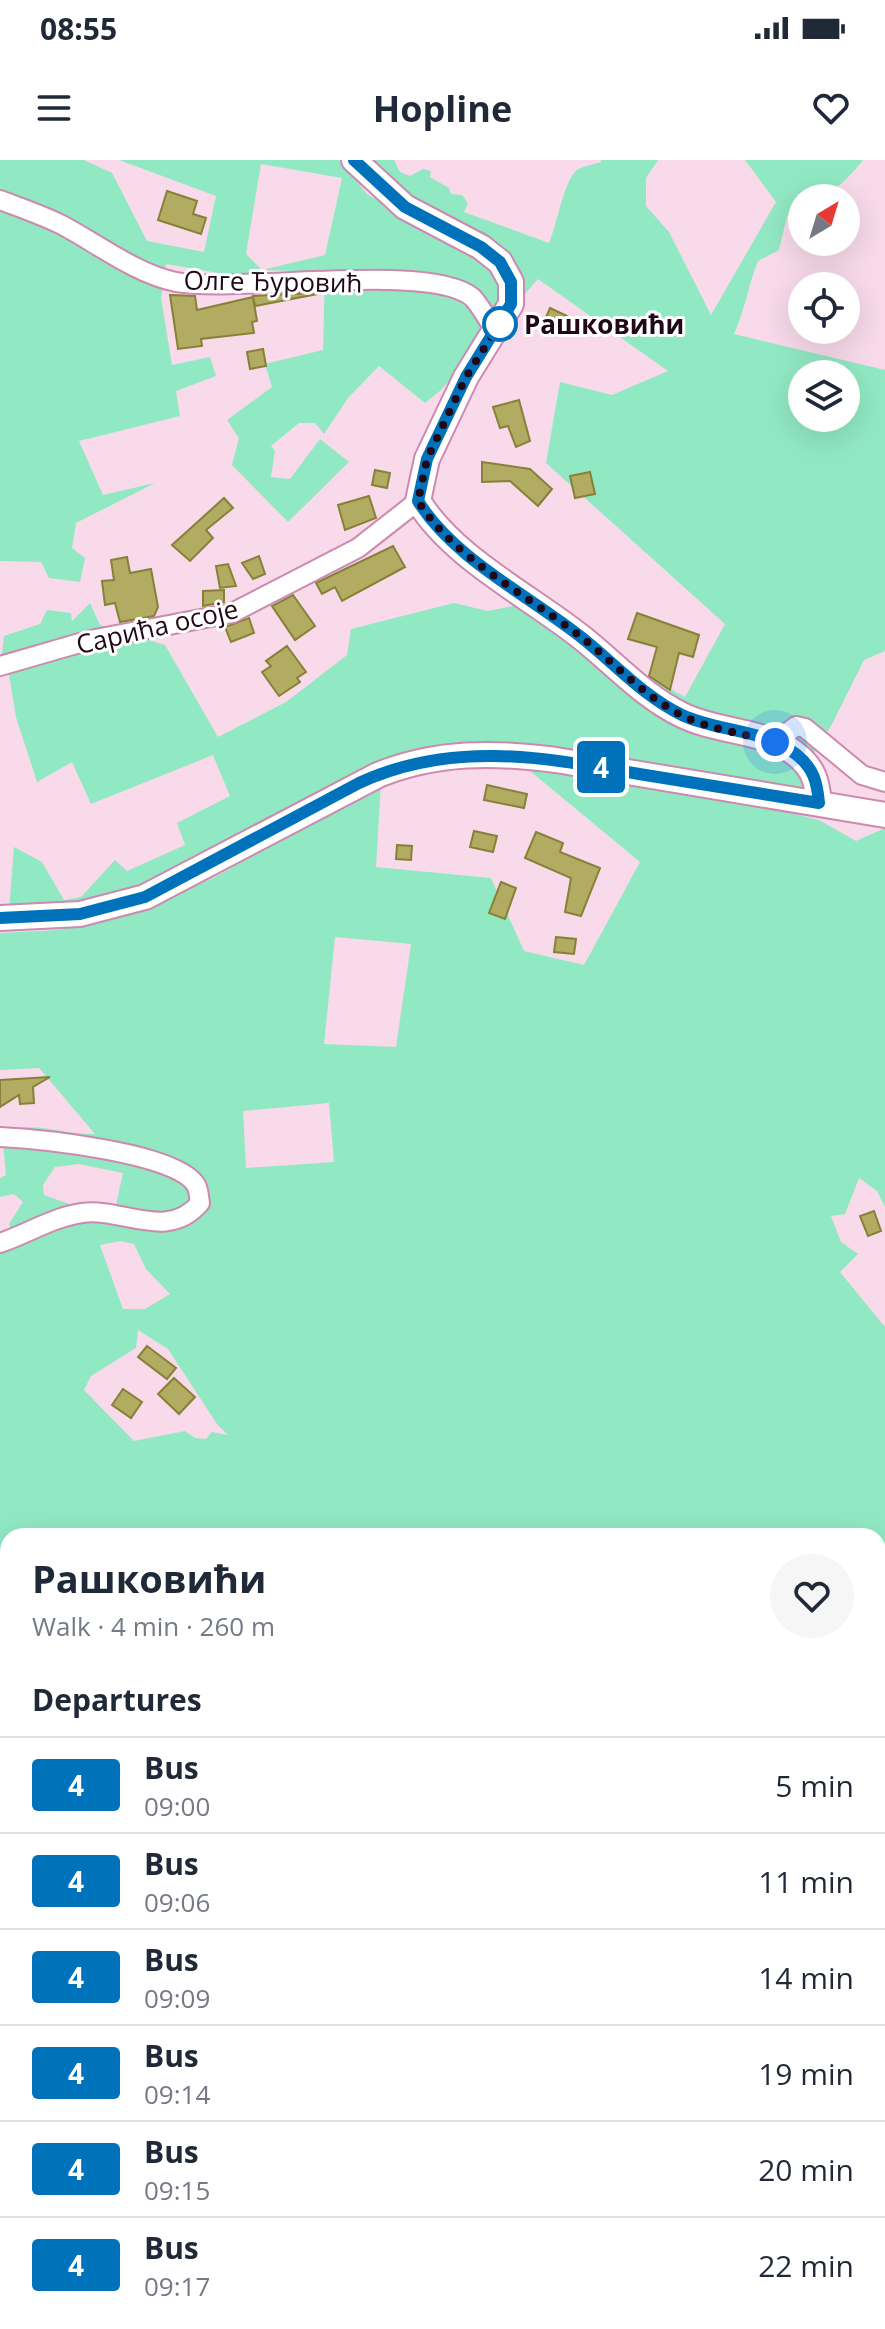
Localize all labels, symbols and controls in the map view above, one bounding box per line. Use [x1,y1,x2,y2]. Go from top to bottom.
text: 08:55 [40,8,117,49]
text: Hopline [373,84,512,133]
icon: menu [32,86,76,130]
icon: heart [809,86,853,130]
north arrow [788,184,860,256]
map controls [788,184,860,432]
street label: Олге Ђуровић [183,261,363,301]
button: locate [788,272,860,344]
place label: Рашковићи [524,306,684,342]
marker: Рашковићи [483,307,517,341]
button: layers [788,360,860,432]
street label: Сарића осоје [72,590,242,662]
your location [755,722,795,762]
line badge: 4 [575,741,627,793]
text: 4 [593,748,609,786]
text: Рашковићи [32,1552,266,1604]
button: heart [770,1554,854,1638]
text: Walk · 4 min · 260 m [32,1608,275,1644]
text: Departures [32,1679,202,1720]
text: Bus [144,1747,199,1788]
text: 5 min [775,1765,854,1806]
text: 4 [68,1766,84,1804]
text: 09:00 [144,1788,210,1824]
text: Bus [144,1843,199,1884]
text: 11 min [758,1861,854,1902]
text: 4 [68,1862,84,1900]
text: 09:06 [144,1884,210,1920]
text: Bus [144,1939,199,1980]
text: 14 min [758,1957,854,1998]
text: 4 [68,1958,84,1996]
text: 09:09 [144,1980,210,2016]
text: Bus [144,2035,199,2076]
text: 19 min [758,2053,854,2094]
text: 4 [68,2054,84,2092]
text: 09:14 [144,2076,210,2112]
text: Bus [144,2131,199,2172]
text: 20 min [758,2149,854,2190]
text: 4 [68,2150,84,2188]
text: 09:15 [144,2172,210,2208]
text: Bus [144,2227,199,2268]
text: 22 min [758,2245,854,2286]
text: 4 [68,2246,84,2284]
text: 09:17 [144,2268,210,2304]

